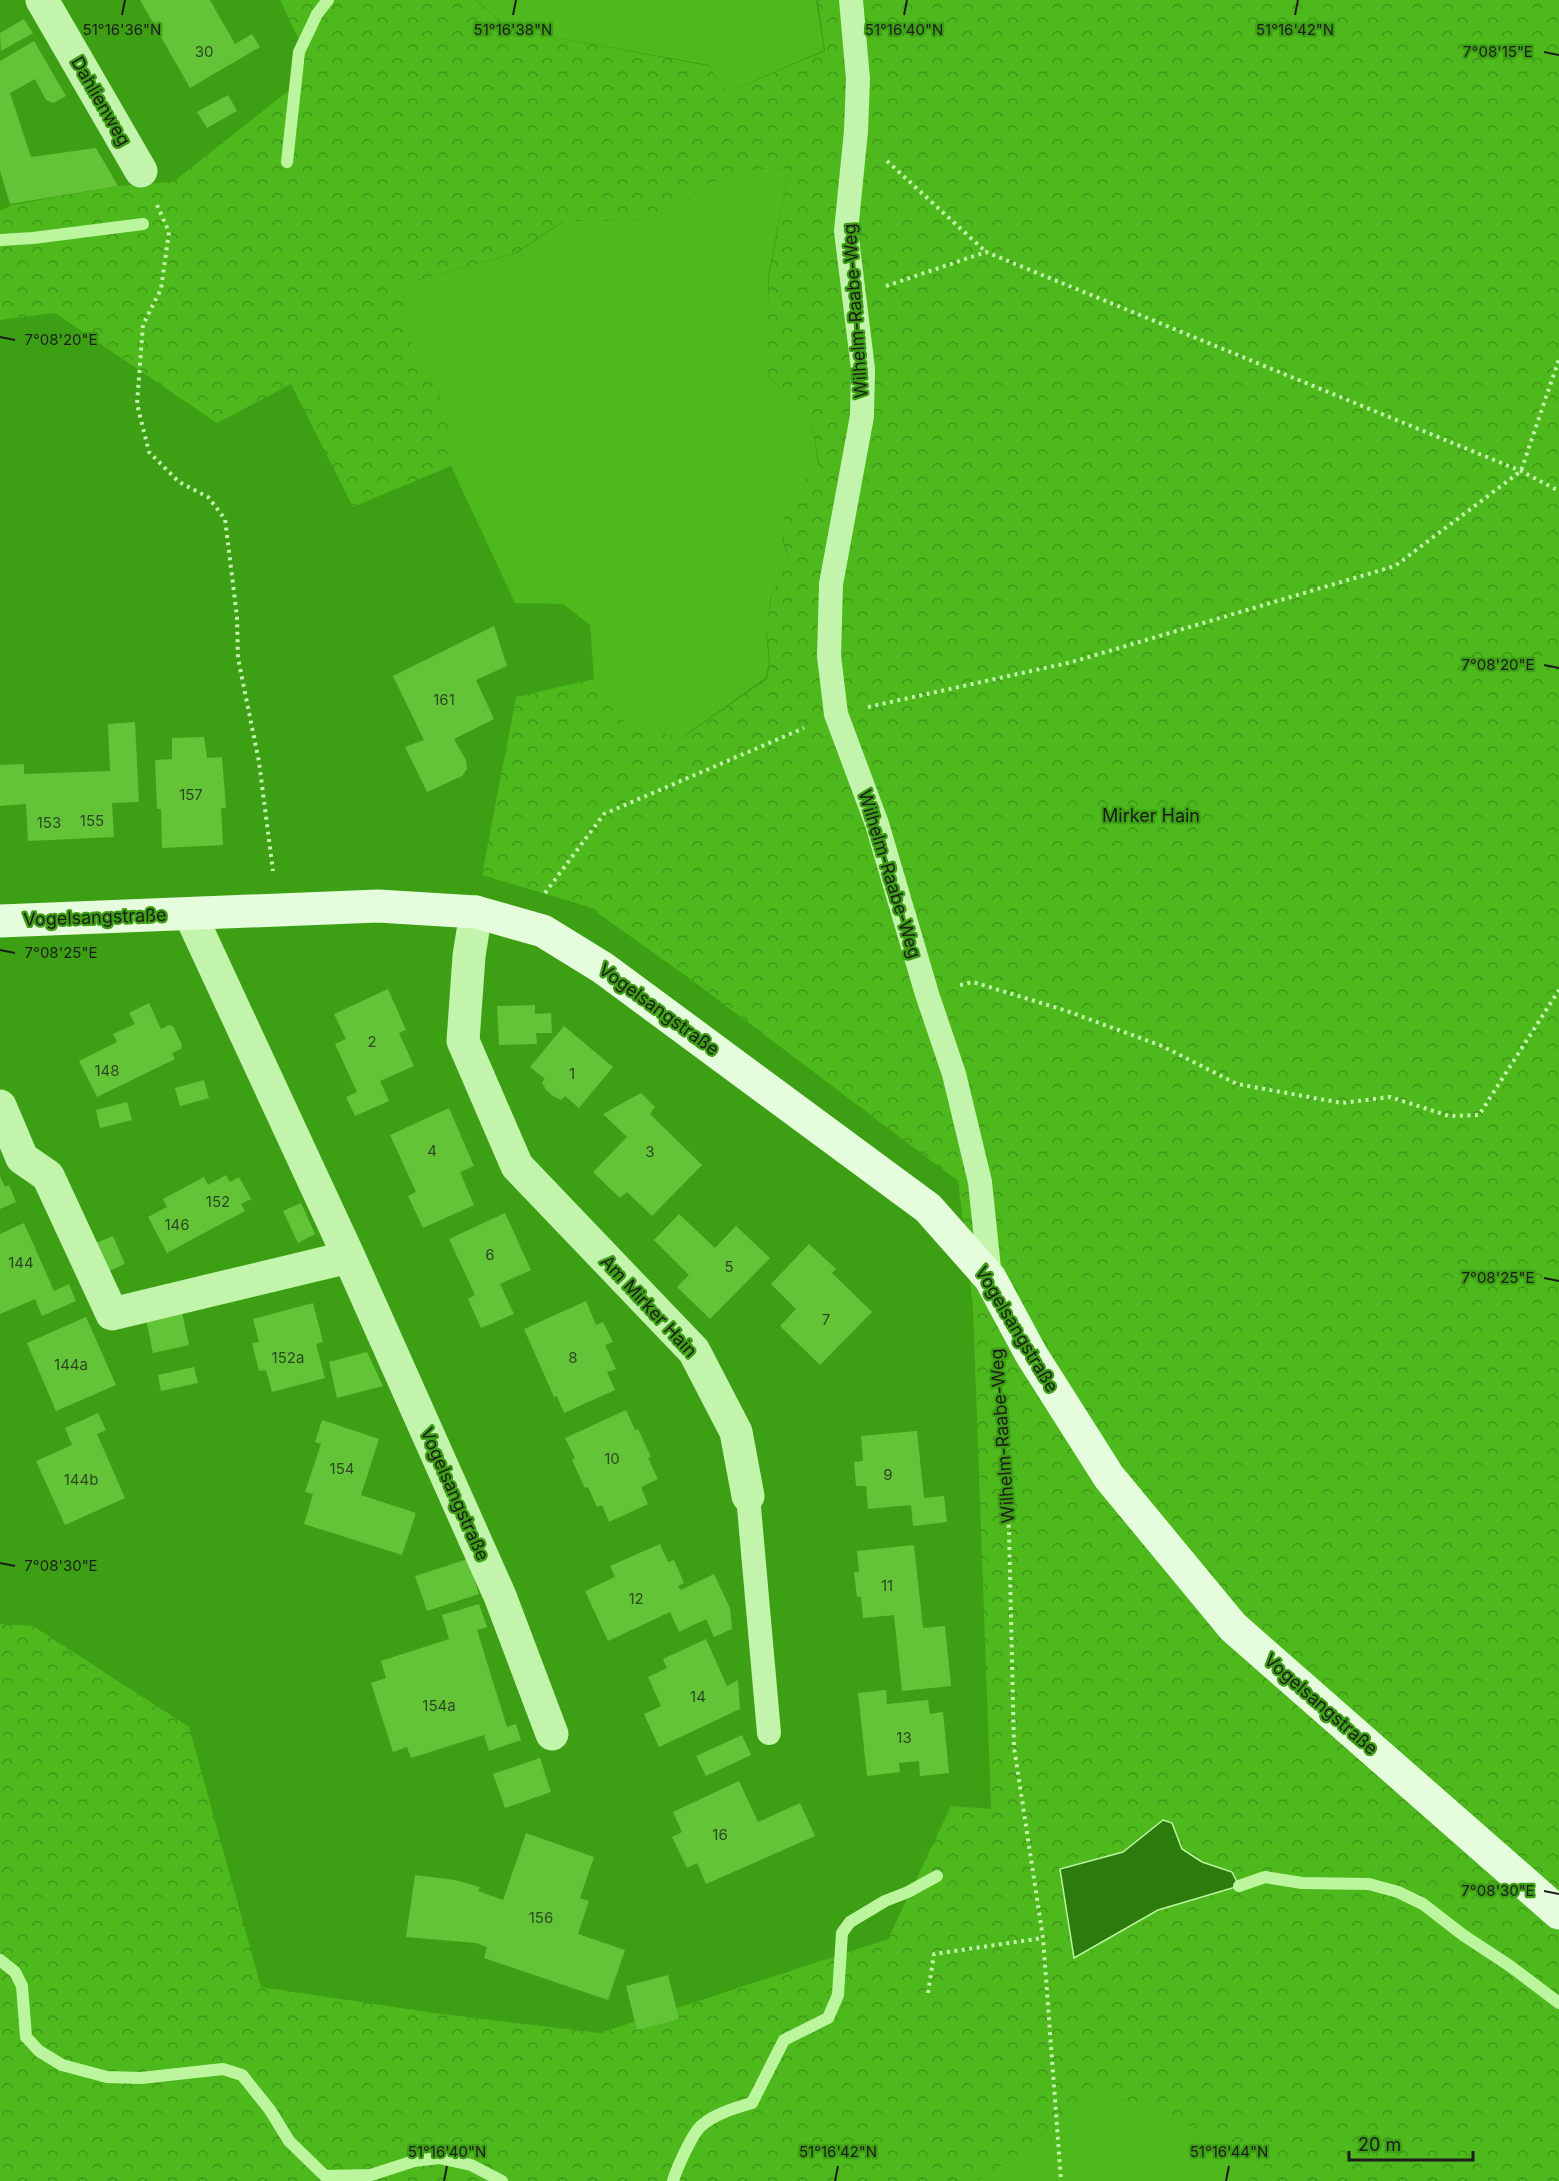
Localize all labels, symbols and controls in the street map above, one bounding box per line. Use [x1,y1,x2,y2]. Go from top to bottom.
text: 51°16'36"N [83,20,161,39]
text: 51°16'38"N [474,20,552,39]
text: 51°16'40"N [865,20,943,39]
text: 51°16'42"N [1256,20,1334,39]
house number: 30 [195,42,213,61]
text: 7°08'15"E [1463,42,1533,61]
street label: Dahlienweg [67,53,135,149]
street label: Wilhelm-Raabe-Weg [838,223,872,399]
text: 7°08'20"E [24,330,98,349]
text: 7°08'20"E [1461,655,1535,674]
house number: 161 [433,690,455,709]
house number: 157 [179,785,203,804]
street label: Wilhelm-Raabe-Weg [854,787,926,961]
park label: Mirker Hain [1102,805,1200,826]
house number: 155 [80,811,104,830]
house number: 153 [37,813,61,832]
street label: Vogelsangstraße [23,904,167,930]
text: 7°08'25"E [25,943,97,962]
street label: Vogelsangstraße [595,958,723,1060]
house number: 2 [367,1032,377,1051]
house number: 148 [94,1061,120,1080]
house number: 1 [569,1064,575,1083]
house number: 4 [427,1141,437,1160]
house number: 3 [645,1142,655,1161]
house number: 152 [206,1192,230,1211]
house number: 146 [164,1215,190,1234]
house number: 6 [485,1245,495,1264]
street label: Am Mirker Hain [597,1251,701,1361]
house number: 144 [8,1253,34,1272]
house number: 5 [724,1257,734,1276]
street label: Vogelsangstraße [971,1262,1063,1396]
text: 7°08'25"E [1462,1268,1534,1287]
house number: 7 [822,1310,830,1329]
house number: 152a [272,1348,304,1367]
house number: 8 [568,1348,578,1367]
street label: Wilhelm-Raabe-Weg [985,1348,1019,1524]
house number: 144a [54,1355,88,1374]
street label: Vogelsangstraße [416,1424,494,1564]
house number: 10 [604,1449,620,1468]
house number: 154 [330,1459,354,1478]
house number: 9 [883,1465,893,1484]
house number: 144b [64,1470,98,1489]
text: 7°08'30"E [24,1556,98,1575]
house number: 11 [881,1576,893,1595]
house number: 12 [628,1589,644,1608]
street label: Vogelsangstraße [1260,1649,1382,1759]
house number: 14 [690,1687,706,1706]
house number: 154a [422,1696,456,1715]
house number: 13 [896,1728,912,1747]
house number: 16 [712,1825,728,1844]
text: 7°08'30"E [1461,1881,1535,1900]
house number: 156 [529,1908,553,1927]
scale bar [1349,2124,1474,2162]
text: 20 m [1358,2134,1401,2155]
text: 51°16'40"N [408,2142,486,2161]
text: 51°16'42"N [799,2142,877,2161]
text: 51°16'44"N [1190,2142,1268,2161]

